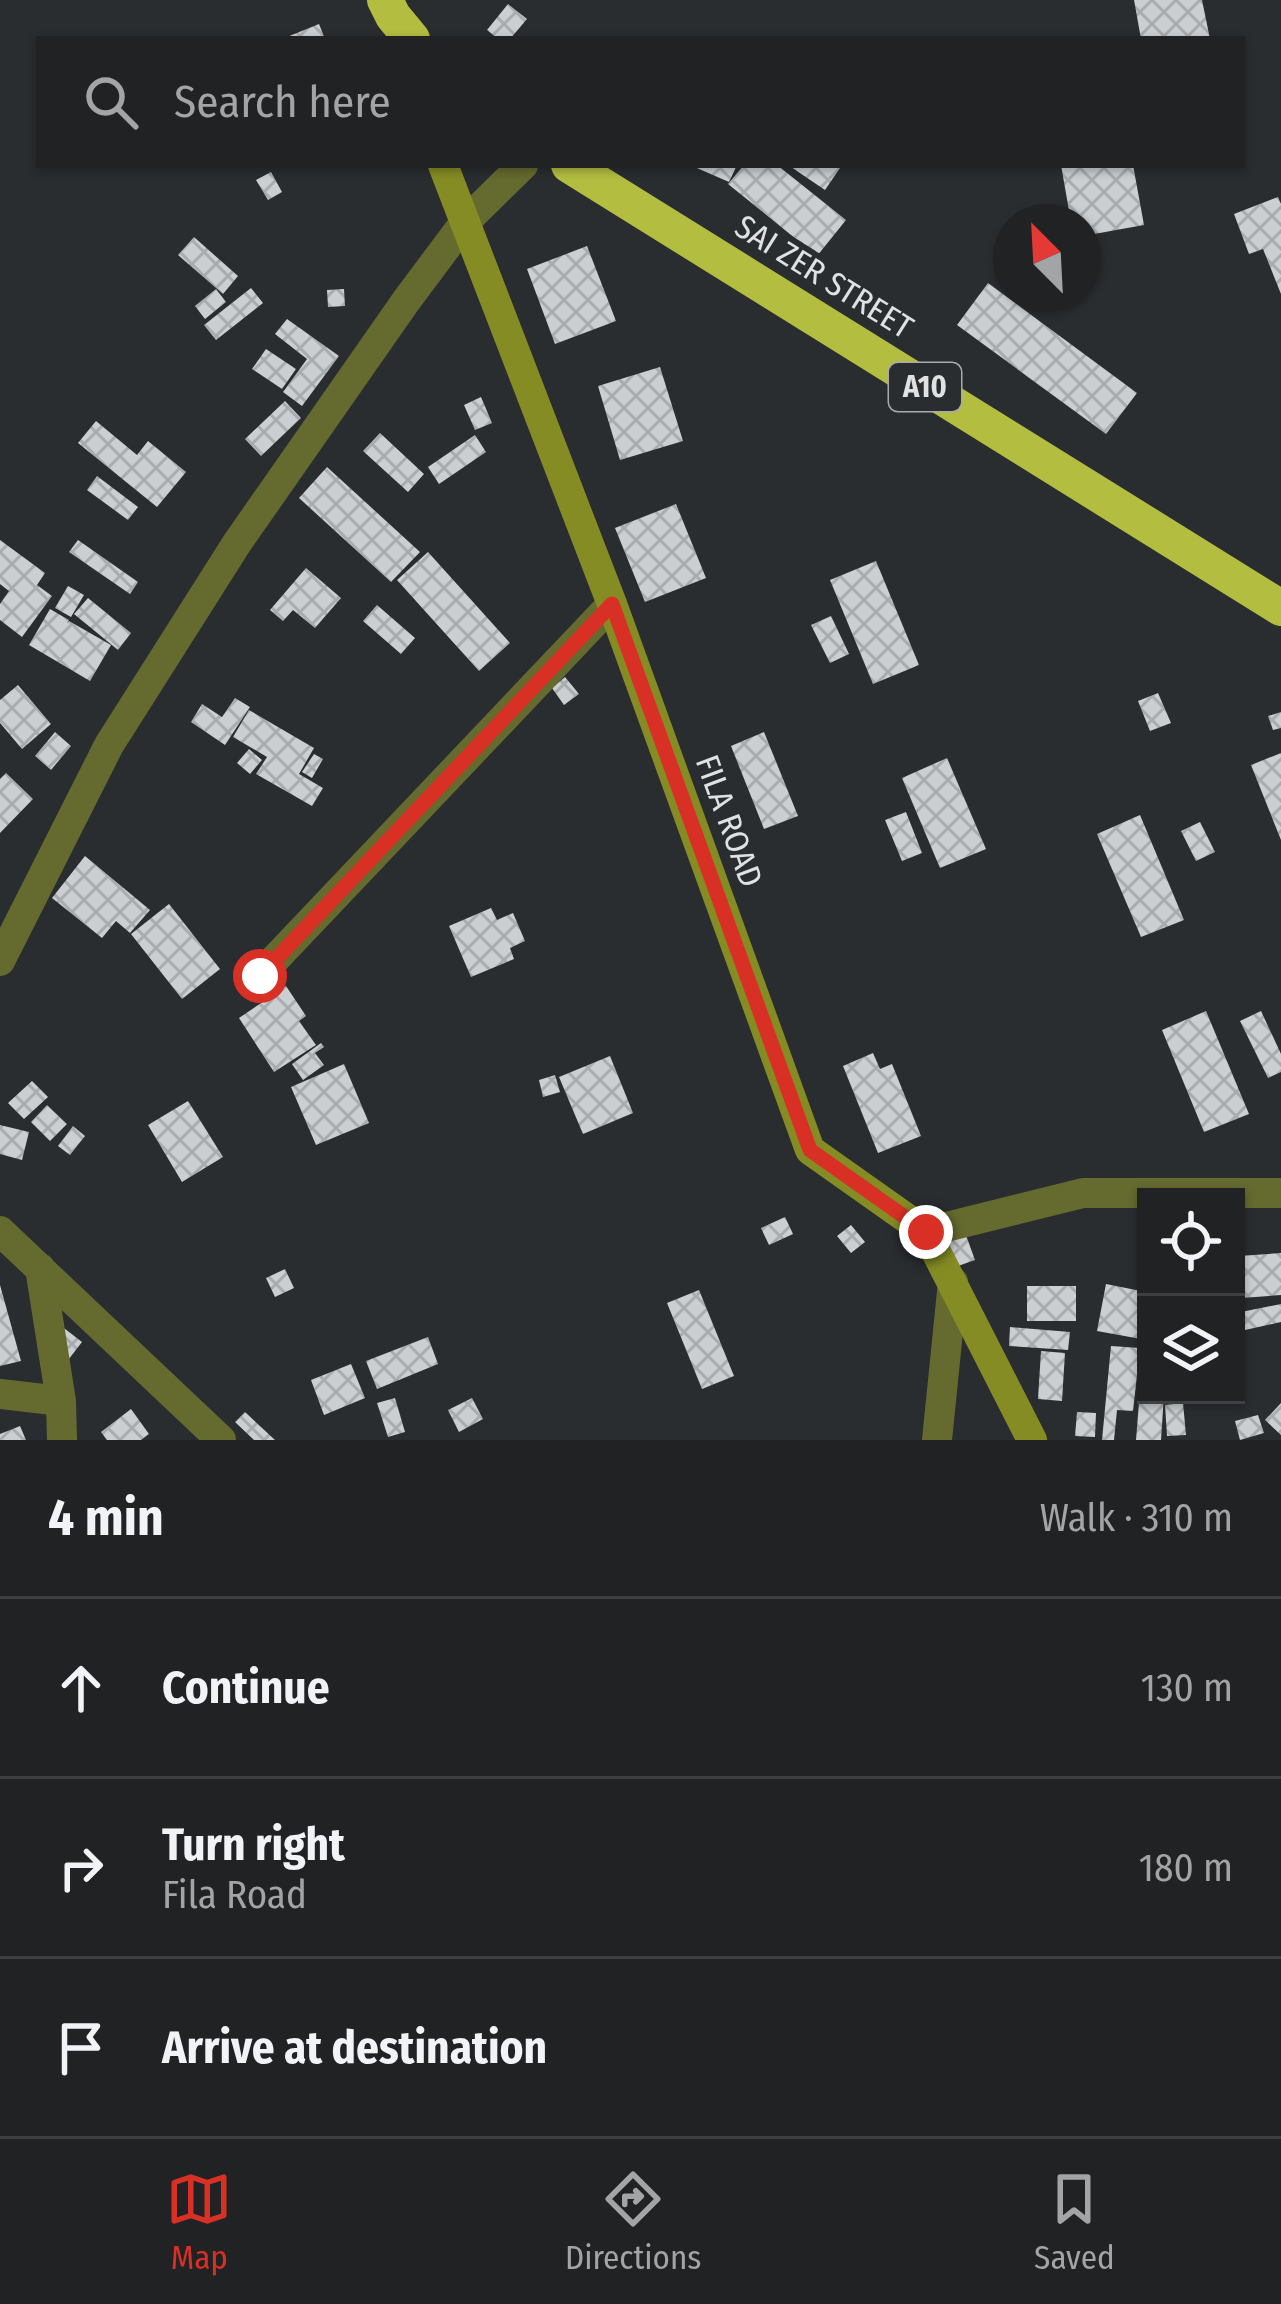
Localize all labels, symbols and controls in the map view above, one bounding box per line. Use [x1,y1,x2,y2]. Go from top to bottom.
search box [36,36,1245,168]
icon: search [78,69,144,135]
text: Search here [174,75,391,129]
north arrow [993,204,1101,312]
street label: SAI ZER STREET [728,207,921,348]
road number: A10 [889,363,961,411]
street label: FILA ROAD [687,750,771,892]
route start [233,949,287,1003]
map controls [1137,1188,1245,1404]
button: locate [1137,1188,1245,1296]
route end [899,1205,953,1259]
button: layers [1137,1296,1245,1404]
text: 4 min [48,1487,164,1549]
text: Walk · 310 m [1040,1495,1233,1541]
icon: ahead [48,1655,114,1721]
text: Continue [162,1661,330,1715]
text: 130 m [1141,1665,1233,1711]
text: Turn right [162,1818,345,1872]
icon: right [48,1835,114,1901]
text: 180 m [1139,1845,1233,1891]
text: Fila Road [162,1872,307,1918]
icon: arrive [48,2015,114,2081]
text: Arrive at destination [162,2021,547,2075]
tab: Map [166,2166,232,2278]
tab: Directions [565,2166,701,2278]
tab: Saved [1034,2166,1115,2278]

